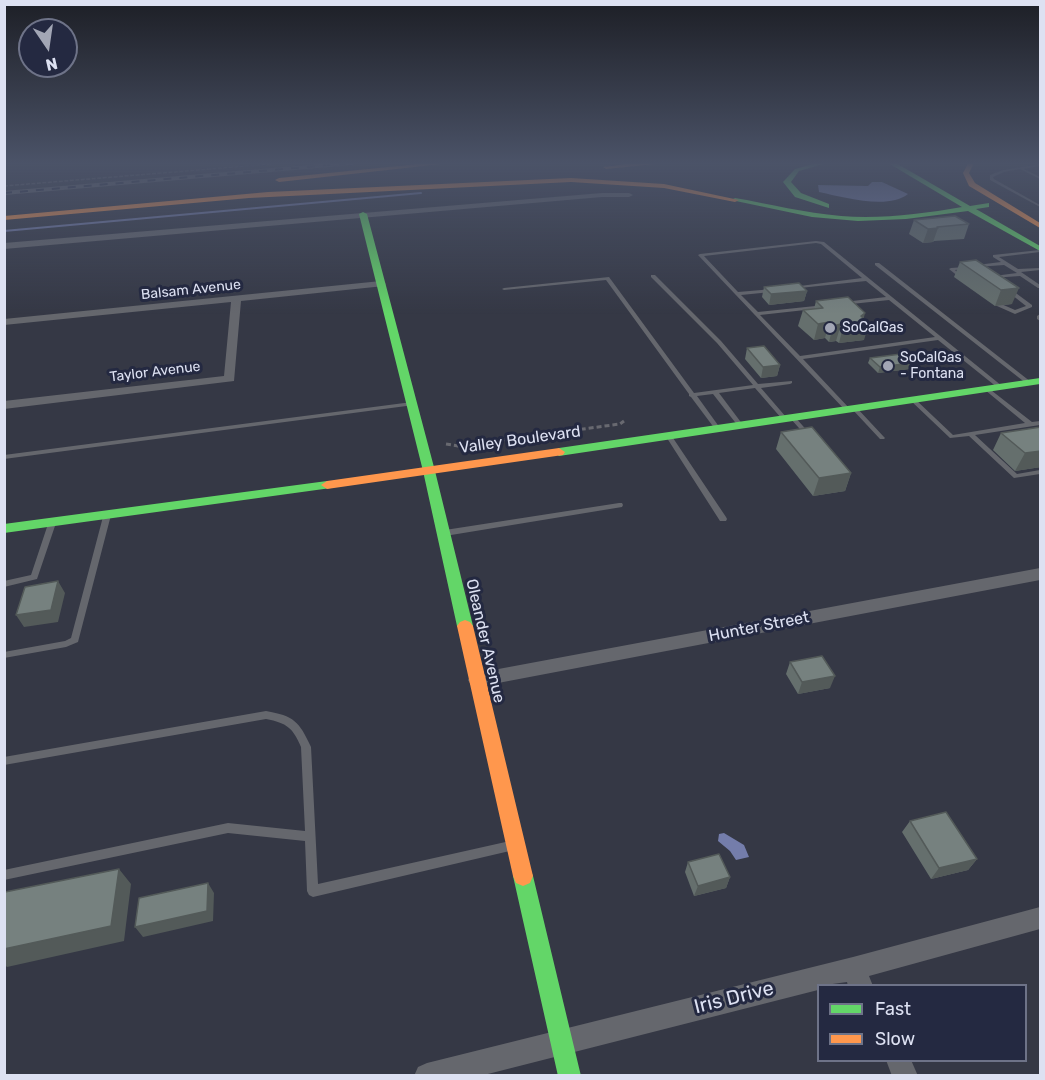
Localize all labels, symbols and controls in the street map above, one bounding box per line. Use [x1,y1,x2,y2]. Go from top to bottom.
north arrow [18,18,78,78]
text: N [44,54,59,75]
street label: Balsam Avenue [140,276,242,304]
place label: SoCalGas [842,320,904,336]
marker: SoCalGas [823,321,837,335]
place label: SoCalGas - Fontana [900,350,964,382]
street label: Taylor Avenue [109,358,201,386]
marker: SoCalGas - Fontana [881,359,895,373]
street label: Valley Boulevard [458,422,582,458]
street label: Oleander Avenue [461,577,509,705]
street label: Hunter Street [707,608,811,646]
street label: Iris Drive [692,977,776,1019]
legend [817,984,1027,1062]
text: Fast [875,998,911,1020]
text: Slow [875,1028,915,1050]

